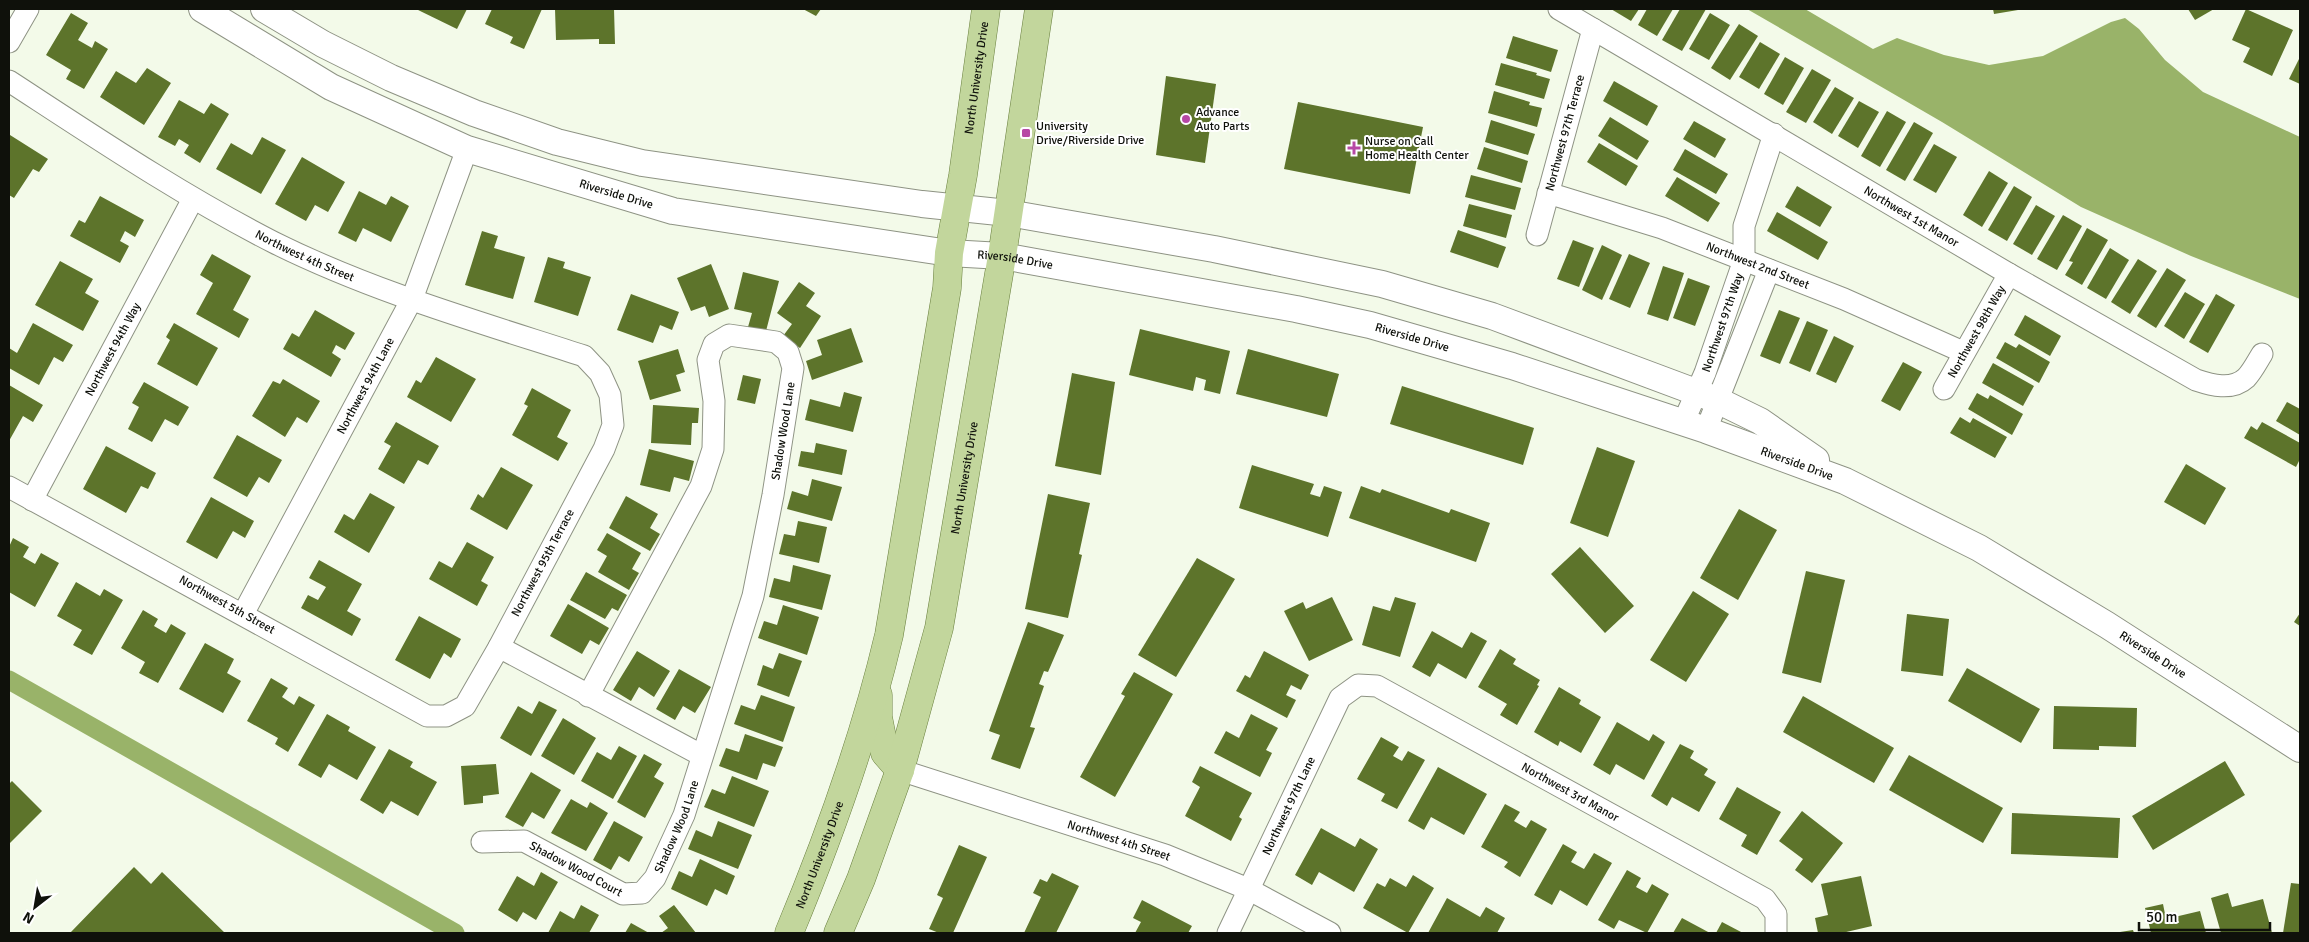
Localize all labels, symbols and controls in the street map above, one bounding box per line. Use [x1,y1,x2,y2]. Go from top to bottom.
street label: North University Drive [961,20,992,135]
street label: Northwest 97th Terrace [1542,73,1588,193]
place label: Advance Auto Parts [1196,105,1250,134]
marker: Advance Auto Parts [1180,113,1192,125]
place label: University Drive/Riverside Drive [1036,119,1144,148]
marker: University Drive/Riverside Drive [1020,127,1032,139]
place label: Nurse on Call Home Health Center [1365,134,1469,163]
marker: Nurse on Call Home Health Center [1347,141,1361,155]
street label: Riverside Drive [577,176,655,212]
street label: Northwest 1st Manor [1861,183,1962,251]
street label: Northwest 4th Street [253,227,356,285]
street label: Northwest 2nd Street [1704,238,1812,292]
street label: Riverside Drive [977,247,1054,273]
street label: Northwest 97th Way [1698,271,1747,374]
street label: Northwest 98th Way [1944,282,2009,380]
street label: Northwest 94th Way [82,300,144,399]
street label: Riverside Drive [1373,319,1451,355]
street label: Northwest 94th Lane [333,335,397,437]
street label: Shadow Wood Lane [768,381,798,481]
street label: North University Drive [948,421,981,535]
street label: Riverside Drive [1758,443,1835,484]
street label: Northwest 95th Terrace [508,507,578,619]
street label: Northwest 5th Street [176,572,278,638]
street label: Riverside Drive [2117,628,2189,682]
street label: Northwest 97th Lane [1259,754,1319,857]
street label: Northwest 3rd Manor [1519,759,1622,825]
street label: Shadow Wood Lane [651,778,702,875]
street label: North University Drive [792,799,847,911]
street label: Northwest 4th Street [1066,817,1173,864]
street label: Shadow Wood Court [527,838,625,900]
north arrow [10,882,60,932]
scale bar [2139,900,2270,932]
text: N [20,908,37,928]
text: 50 m [2146,908,2177,926]

